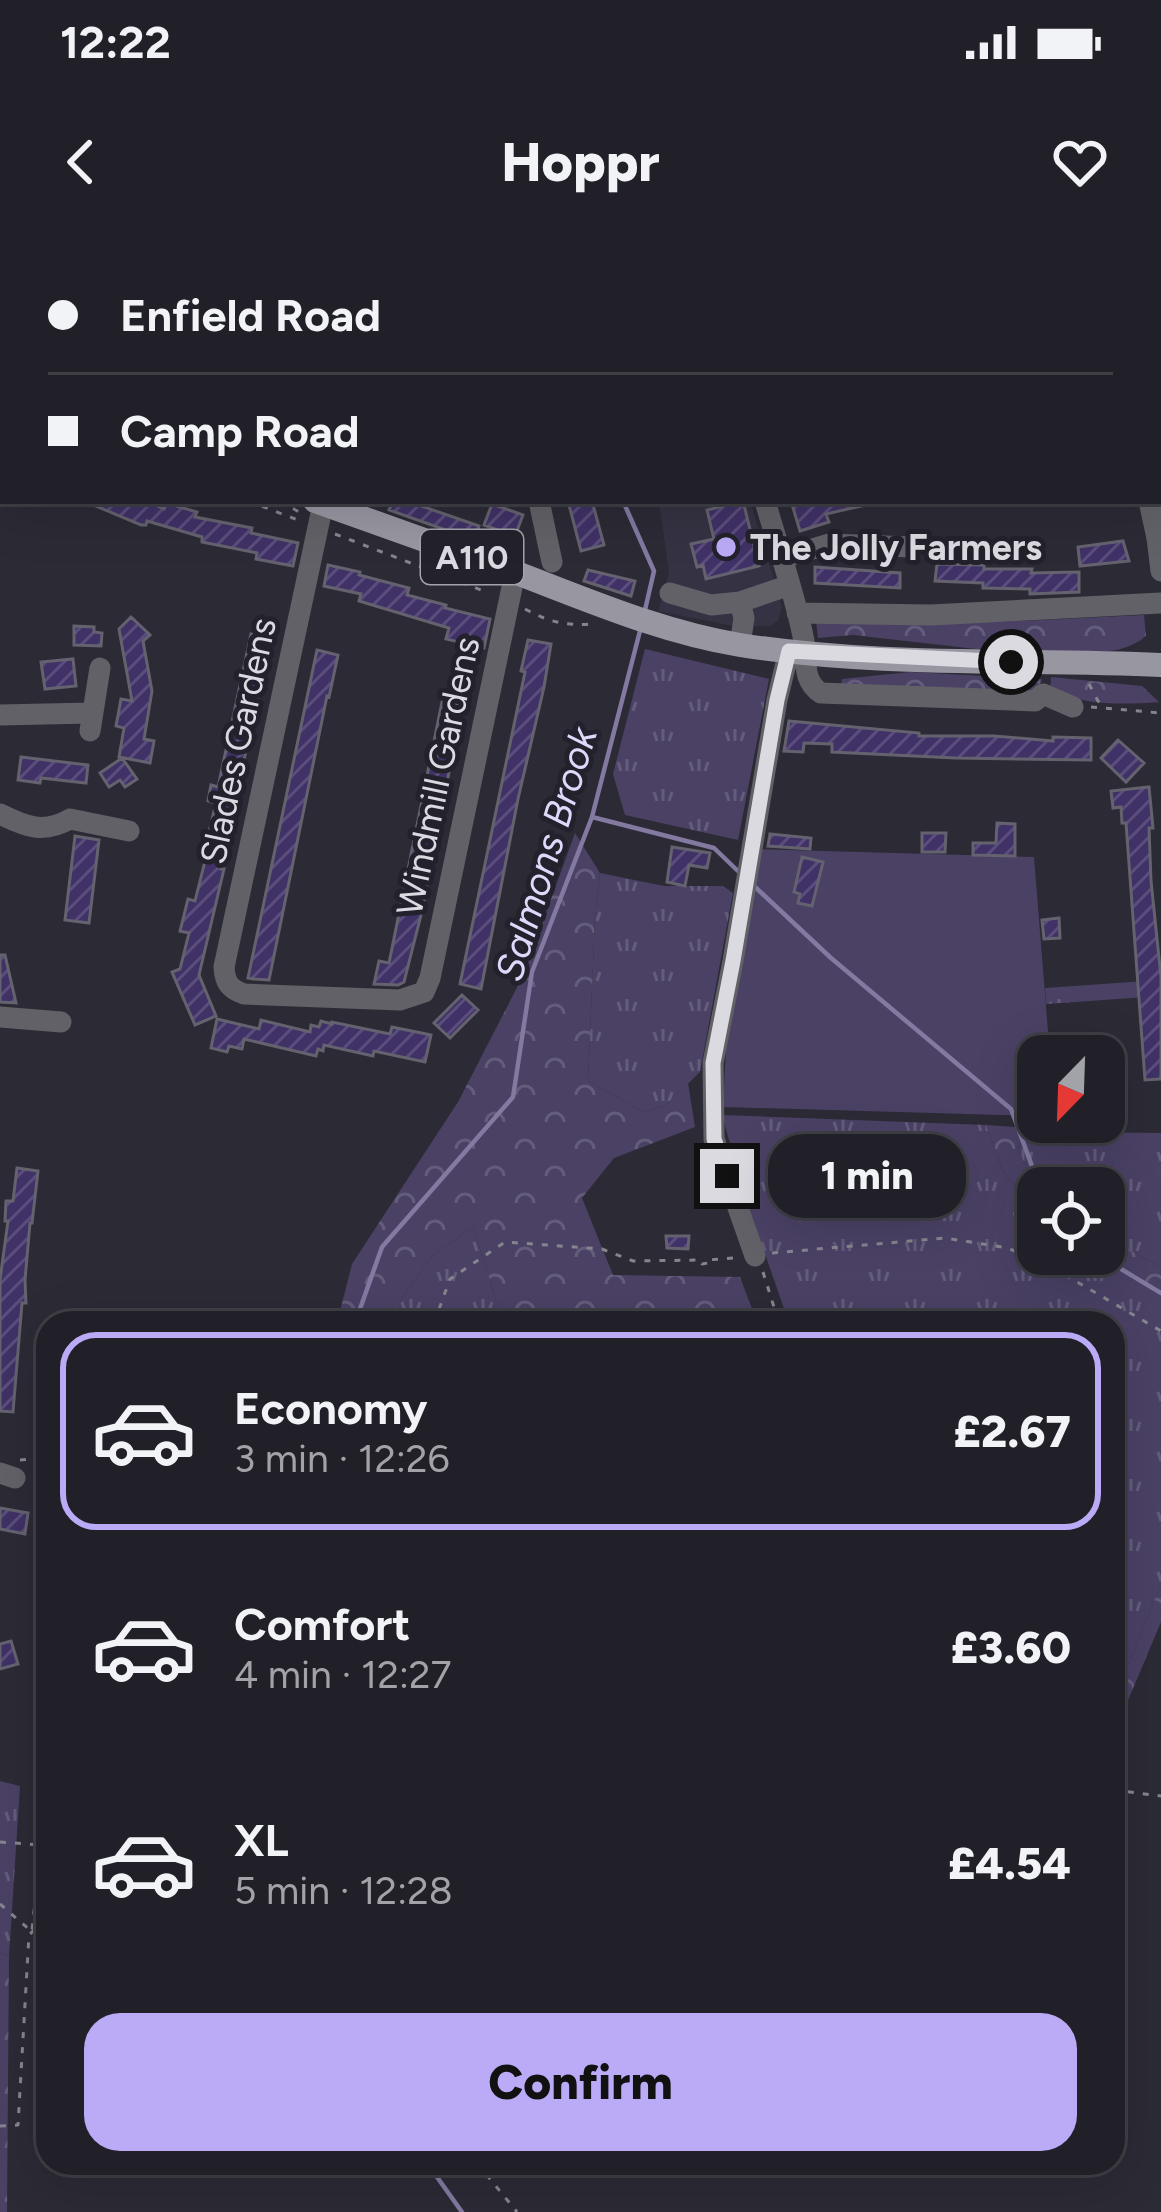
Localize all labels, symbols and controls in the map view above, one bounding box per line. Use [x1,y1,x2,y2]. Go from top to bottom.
text: 12:22 [60,15,171,69]
icon: back [48,129,114,195]
icon: heart [1047,129,1113,195]
text: Hoppr [501,130,660,195]
text: Enfield Road [120,288,381,342]
text: Camp Road [120,404,360,458]
place label: The Jolly Farmers [750,526,1042,569]
road number: A110 [421,530,523,584]
marker: The Jolly Farmers [713,534,739,560]
street label: Slades Gardens [191,614,285,868]
street label: Windmill Gardens [388,633,488,919]
route start [984,635,1038,689]
water label: Salmons Brook [485,721,607,986]
north arrow [1017,1035,1125,1143]
map controls [1017,1035,1125,1275]
callout: 1 min [769,1134,967,1218]
route end [700,1149,754,1203]
text: 1 min [820,1152,914,1199]
button: locate [1017,1167,1125,1275]
icon: car [90,1377,198,1485]
text: Economy [234,1381,427,1435]
text: £2.67 [954,1404,1071,1458]
text: 3 min · 12:26 [234,1435,450,1482]
icon: car [90,1593,198,1701]
text: Comfort [234,1597,410,1651]
text: £3.60 [951,1620,1071,1674]
text: 4 min · 12:27 [234,1651,452,1698]
icon: car [90,1809,198,1917]
text: XL [234,1813,289,1867]
text: £4.54 [948,1836,1071,1890]
text: 5 min · 12:28 [234,1867,453,1914]
button: Confirm [84,2013,1077,2151]

